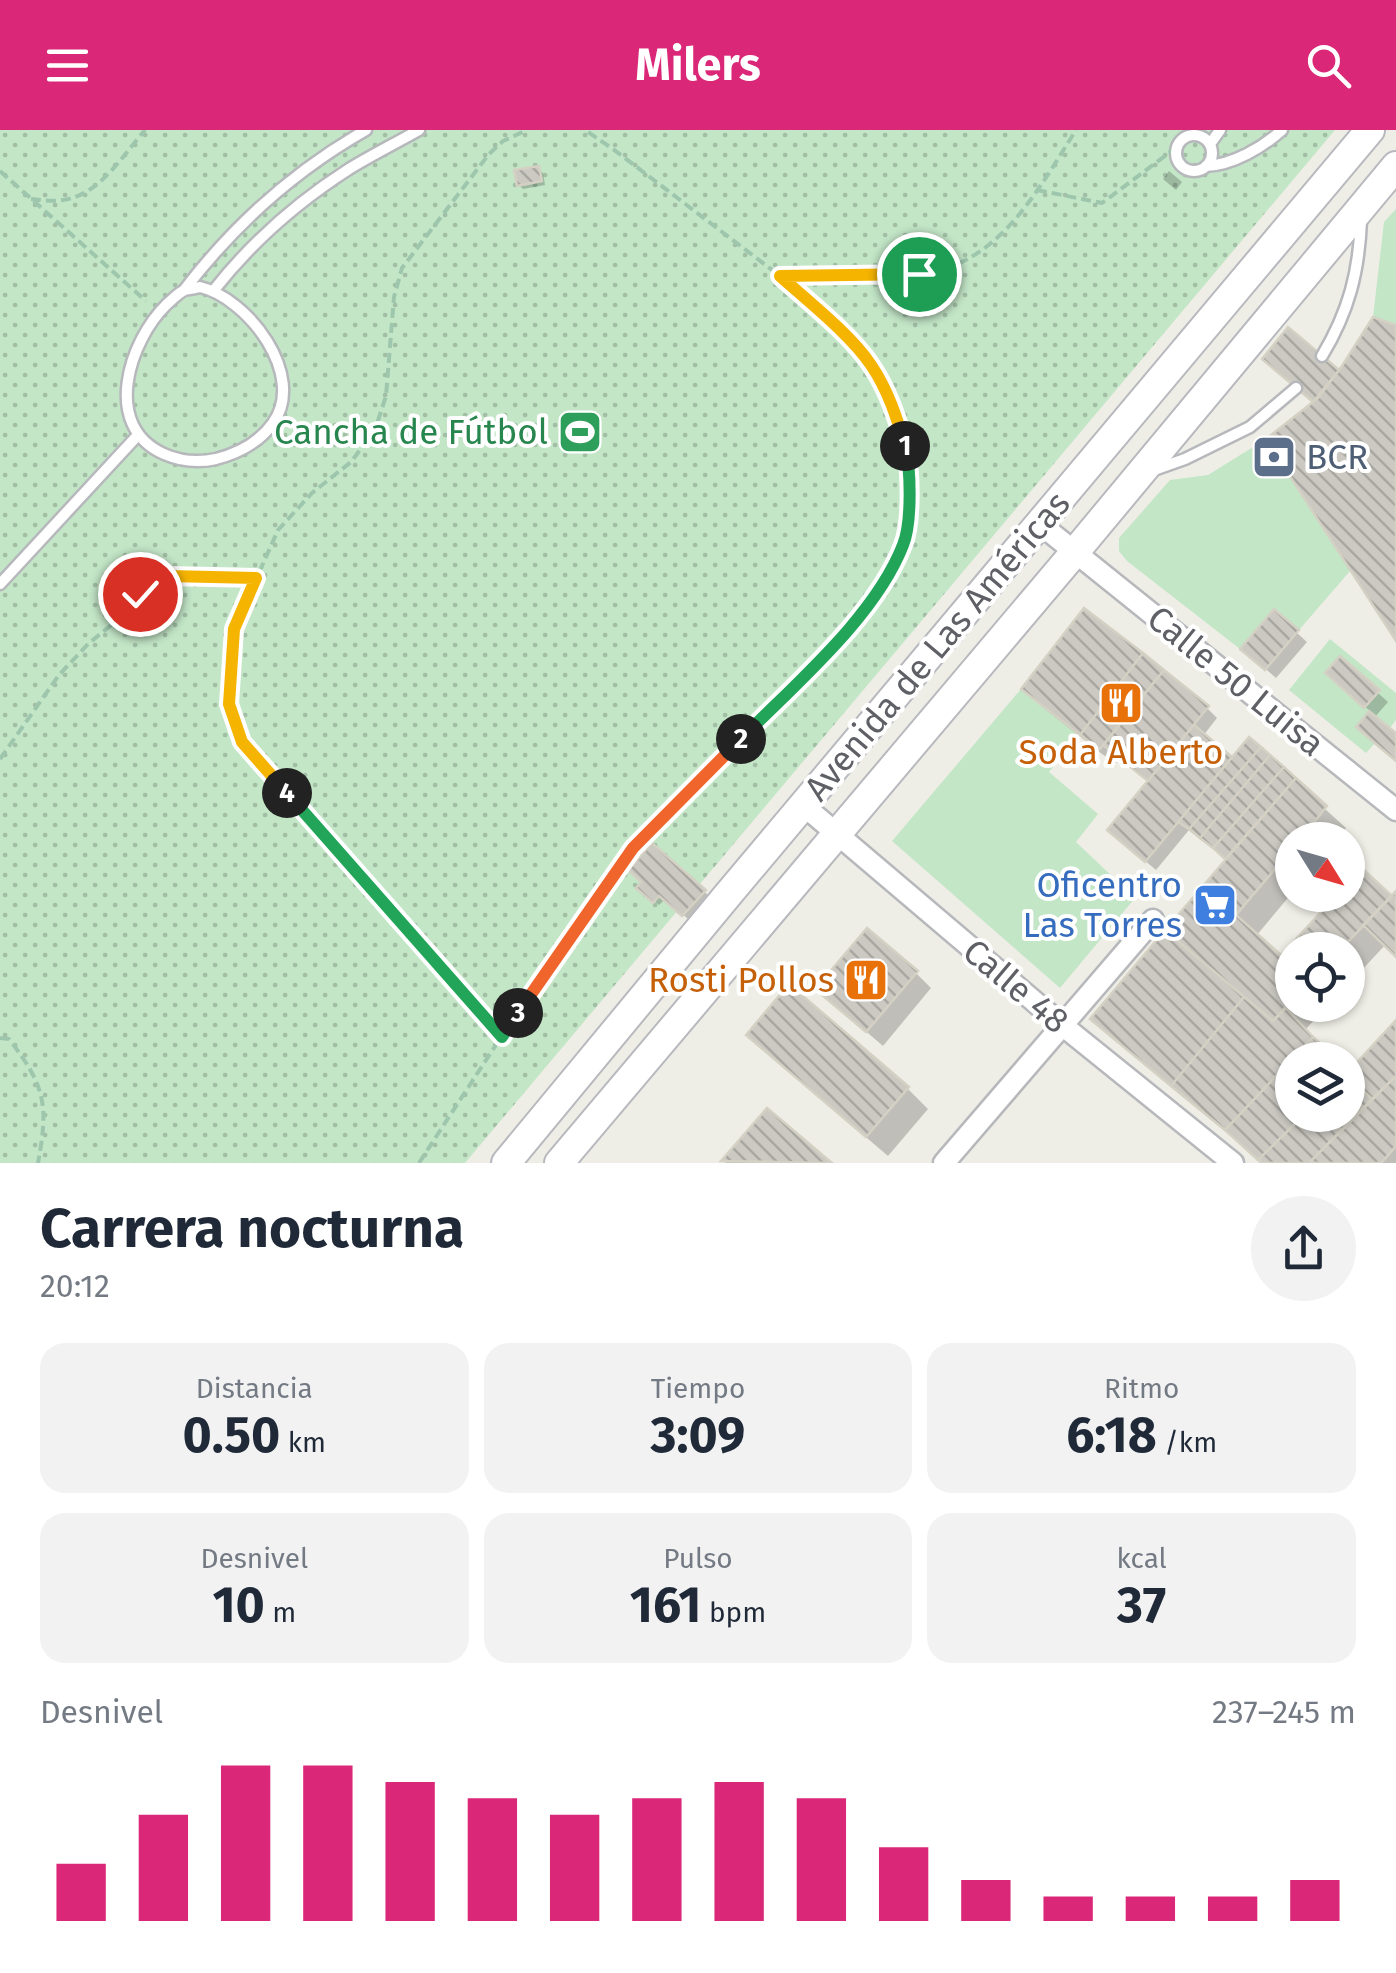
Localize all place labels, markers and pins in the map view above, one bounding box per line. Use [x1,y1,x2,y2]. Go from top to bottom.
pin [877,232,962,317]
sports icon: Cancha de Fútbol [557,409,603,455]
place label: Cancha de Fútbol [274,411,548,453]
pin: 1 [880,421,930,471]
bank icon: BCR [1251,434,1297,480]
place label: BCR [1306,436,1368,478]
pin [98,552,183,637]
restaurant icon: Soda Alberto [1098,680,1144,726]
pin: 2 [716,714,766,764]
place label: Soda Alberto [1019,731,1224,773]
pin: 4 [262,768,312,818]
place label: Oficentro Las Torres [1023,864,1182,946]
supermarket icon: Oficentro Las Torres [1192,882,1238,928]
restaurant icon: Rosti Pollos [843,957,889,1003]
place label: Rosti Pollos [648,959,834,1001]
pin: 3 [493,988,543,1038]

